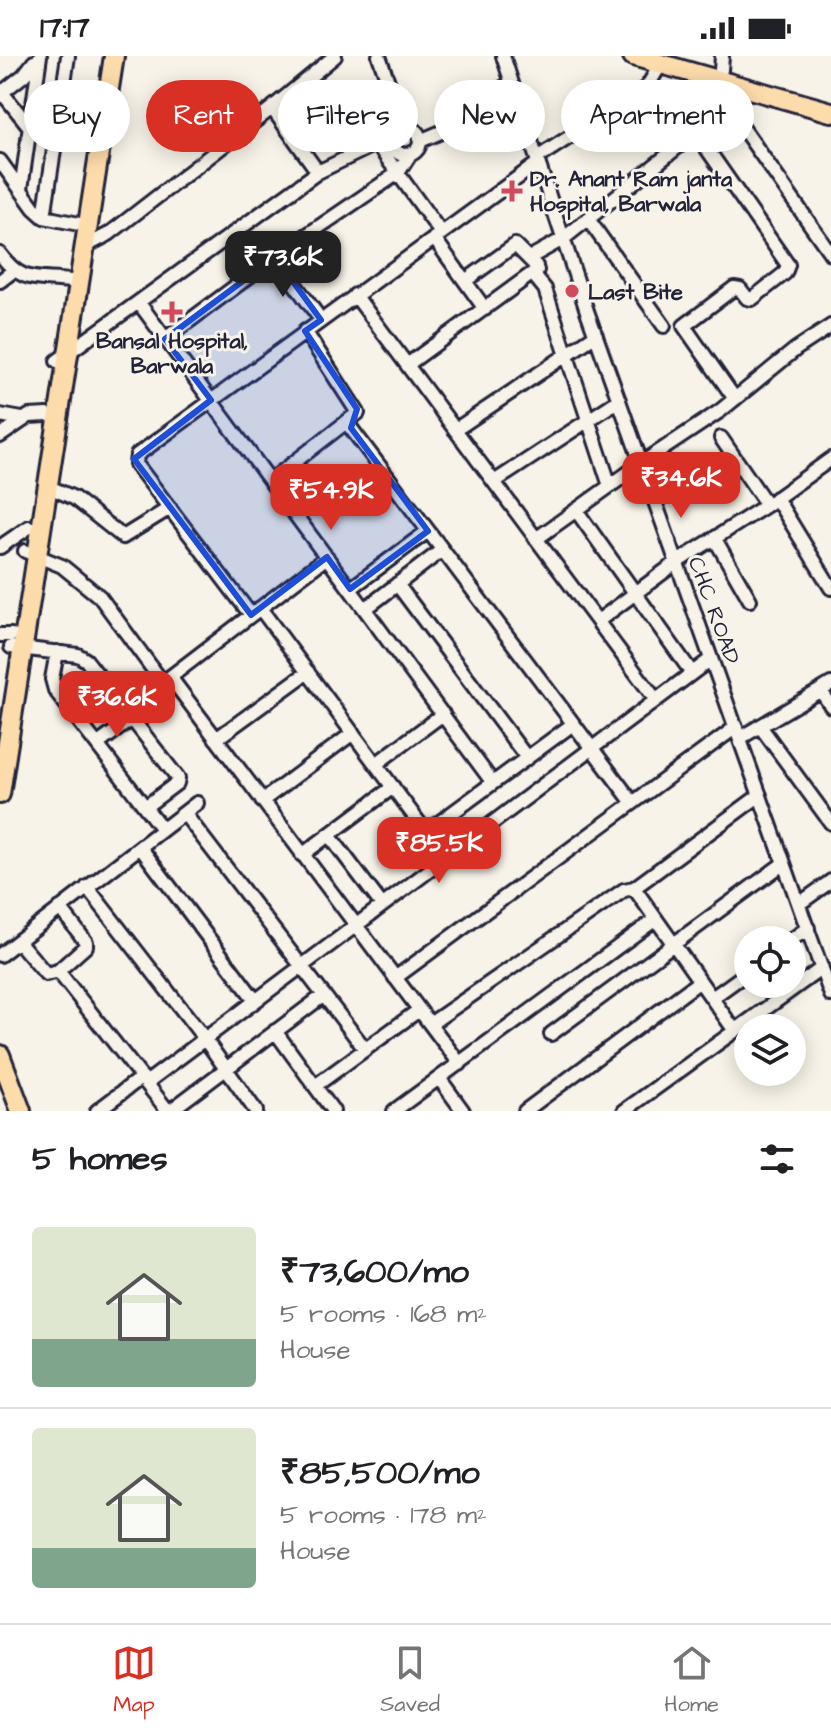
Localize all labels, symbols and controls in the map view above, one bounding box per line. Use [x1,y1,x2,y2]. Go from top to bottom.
text: 17:17 [40,7,90,49]
chip: Buy [24,80,130,152]
chip: Rent [146,80,262,152]
chip: Filters [278,80,418,152]
chip: New [434,80,545,152]
chip: Apartment [561,80,754,152]
place label: Dr. Anant Ram janta Hospital, Barwala [530,164,733,220]
marker: Dr. Anant Ram janta Hospital, Barwala [501,180,523,202]
pin: ₹73.6K [218,231,348,299]
text: ₹73.6K [243,239,323,275]
place label: Last Bite [588,277,683,308]
marker: Last Bite [563,282,581,300]
marker: Bansal Hospital, Barwala [161,301,183,323]
place label: Bansal Hospital, Barwala [96,326,248,382]
pin: ₹34.6K [616,452,746,520]
text: ₹34.6K [640,460,722,496]
pin: ₹54.9K [266,464,396,532]
text: ₹54.9K [288,472,374,508]
street label: CHC ROAD [680,553,747,668]
pin: ₹36.6K [52,671,182,739]
text: ₹36.6K [77,679,157,715]
pin: ₹85.5K [374,817,504,885]
text: ₹85.5K [395,825,483,861]
map controls [734,926,806,1086]
button: locate [734,926,806,998]
button: layers [734,1014,806,1086]
text: 5 homes [32,1135,168,1183]
icon: filters [755,1137,799,1181]
text: ₹73,600/mo [280,1248,469,1296]
icon: home [96,1259,192,1355]
text: 5 rooms · 168 m² [280,1296,487,1332]
text: House [280,1332,351,1368]
text: ₹85,500/mo [280,1449,480,1497]
icon: home [96,1460,192,1556]
text: 5 rooms · 178 m² [280,1497,487,1533]
text: House [280,1533,351,1569]
tab: Map [112,1641,156,1720]
tab: Saved [380,1641,440,1720]
tab: Home [664,1641,719,1720]

